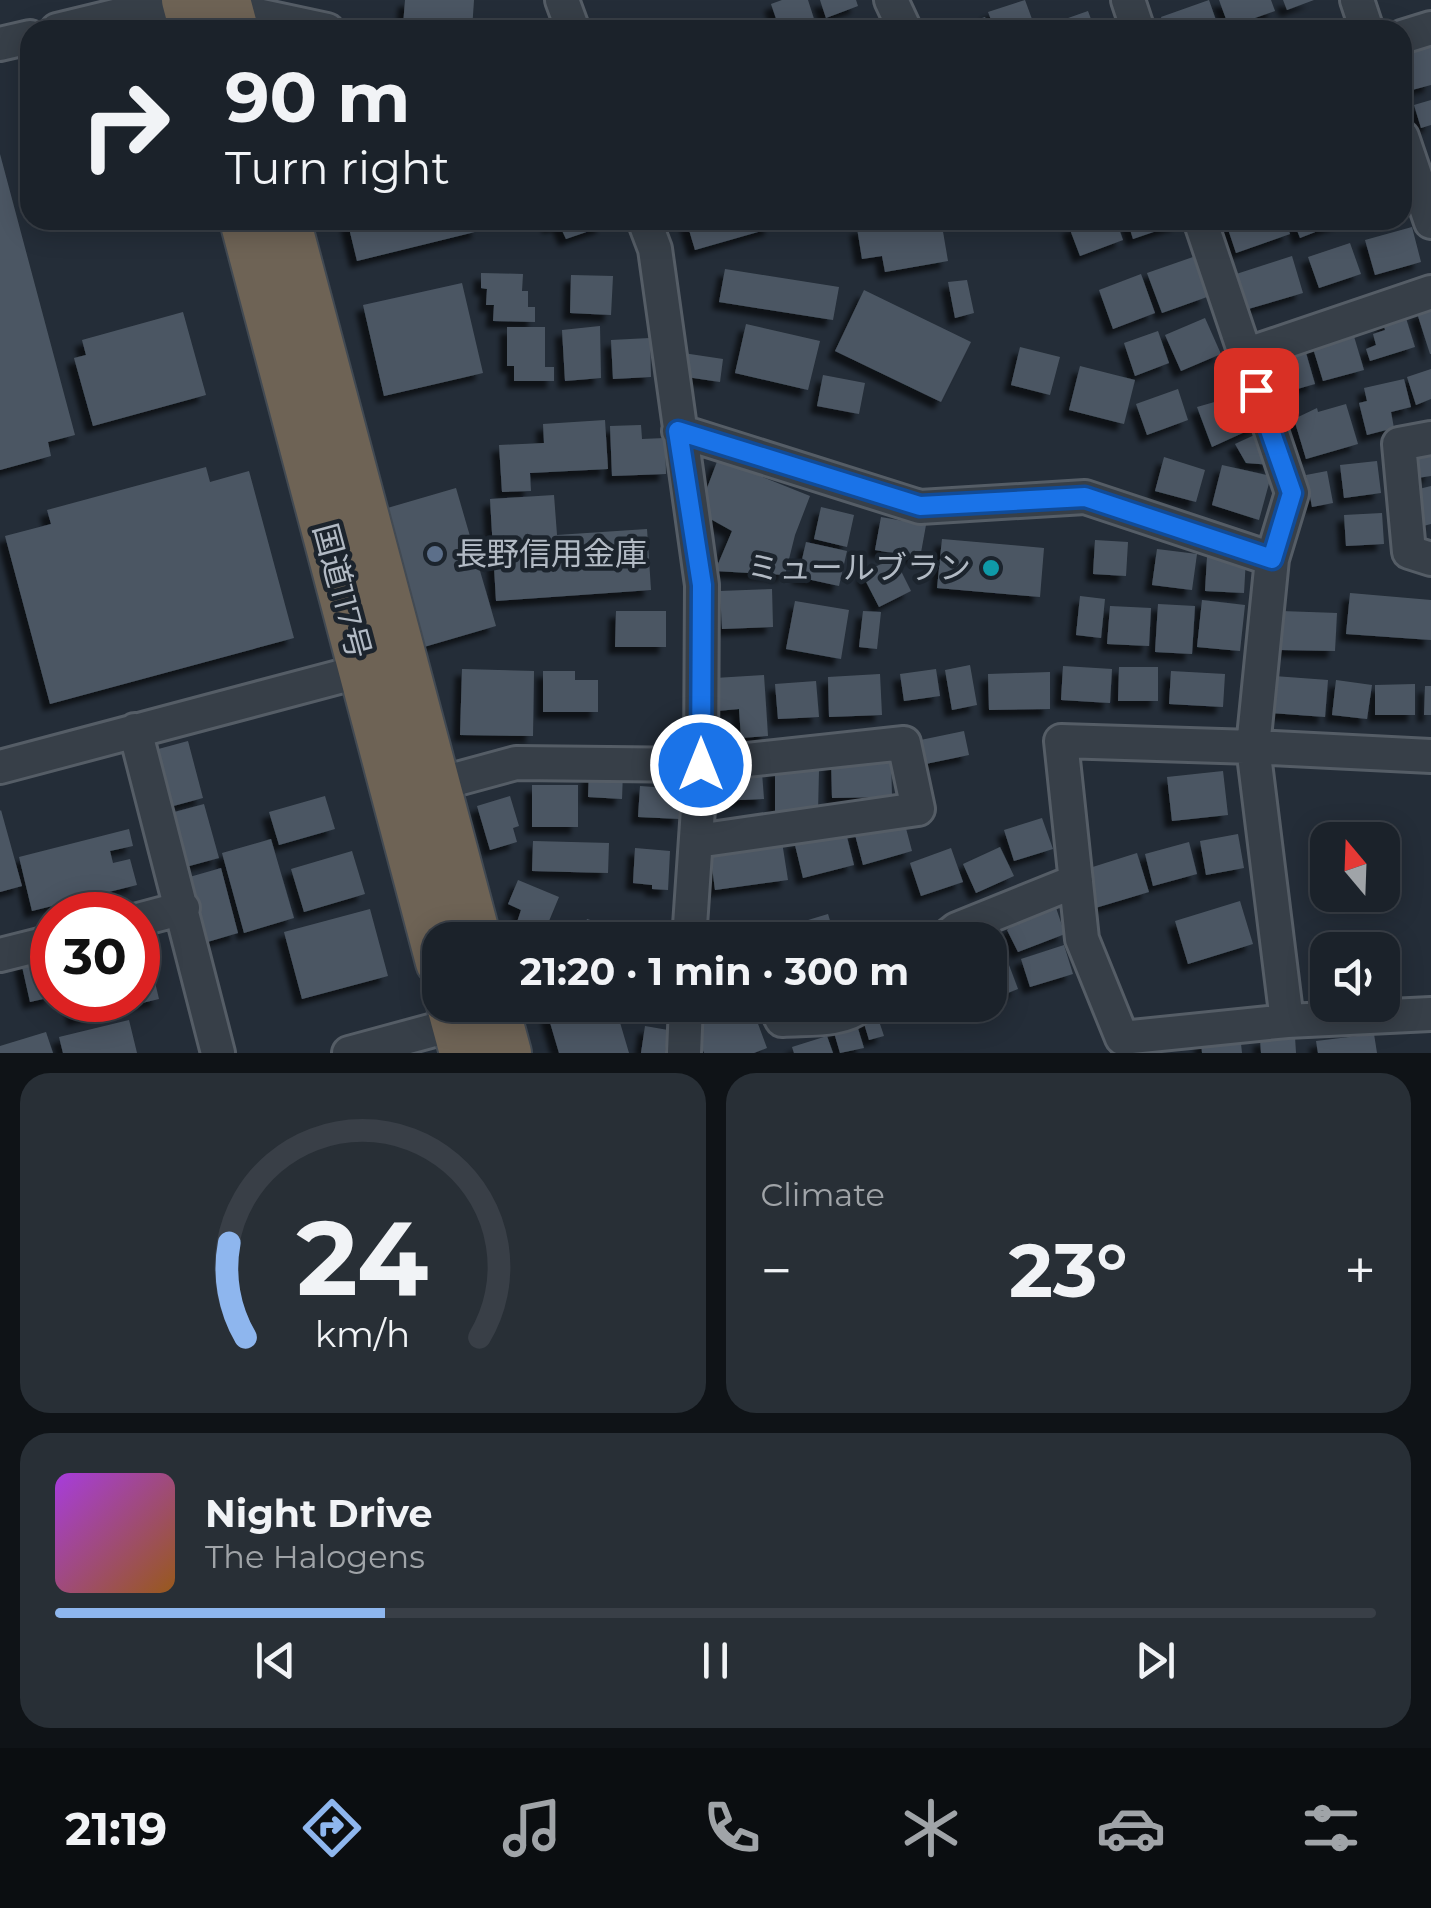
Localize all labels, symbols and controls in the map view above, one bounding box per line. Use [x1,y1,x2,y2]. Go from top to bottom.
text: 90 m [225,54,410,140]
icon: right [60,60,190,190]
text: Turn right [225,140,450,195]
pin [1214,348,1299,433]
icon: arrive [1229,363,1284,418]
street label: 国道117号 [306,519,379,663]
place label: 長野信用金庫 [455,534,647,573]
marker: 長野信用金庫 [424,543,446,565]
place label: ミュールブラン [747,548,971,587]
marker: ミュールブラン [980,557,1002,579]
position arrow [649,713,753,817]
north arrow [1310,822,1400,912]
map controls [1310,822,1400,1022]
speed limit sign: 30 [30,892,160,1022]
button: sound [1310,932,1400,1022]
text: 21:20 · 1 min · 300 m [520,948,909,995]
text: Climate [761,1175,885,1214]
text: 24 [297,1194,429,1321]
text: 23° [1009,1224,1128,1316]
text: − [761,1237,792,1304]
text: + [1344,1237,1376,1304]
text: km/h [315,1312,410,1356]
text: Night Drive [205,1490,432,1537]
text: The Halogens [205,1537,425,1576]
icon: previous [248,1633,303,1688]
icon: pause [688,1633,743,1688]
icon: next [1128,1633,1183,1688]
icon: directions [297,1793,367,1863]
icon: music [497,1793,567,1863]
icon: phone [697,1793,767,1863]
icon: climate [896,1793,966,1863]
icon: car [1096,1793,1166,1863]
icon: filters [1296,1793,1366,1863]
text: 21:19 [65,1801,167,1856]

